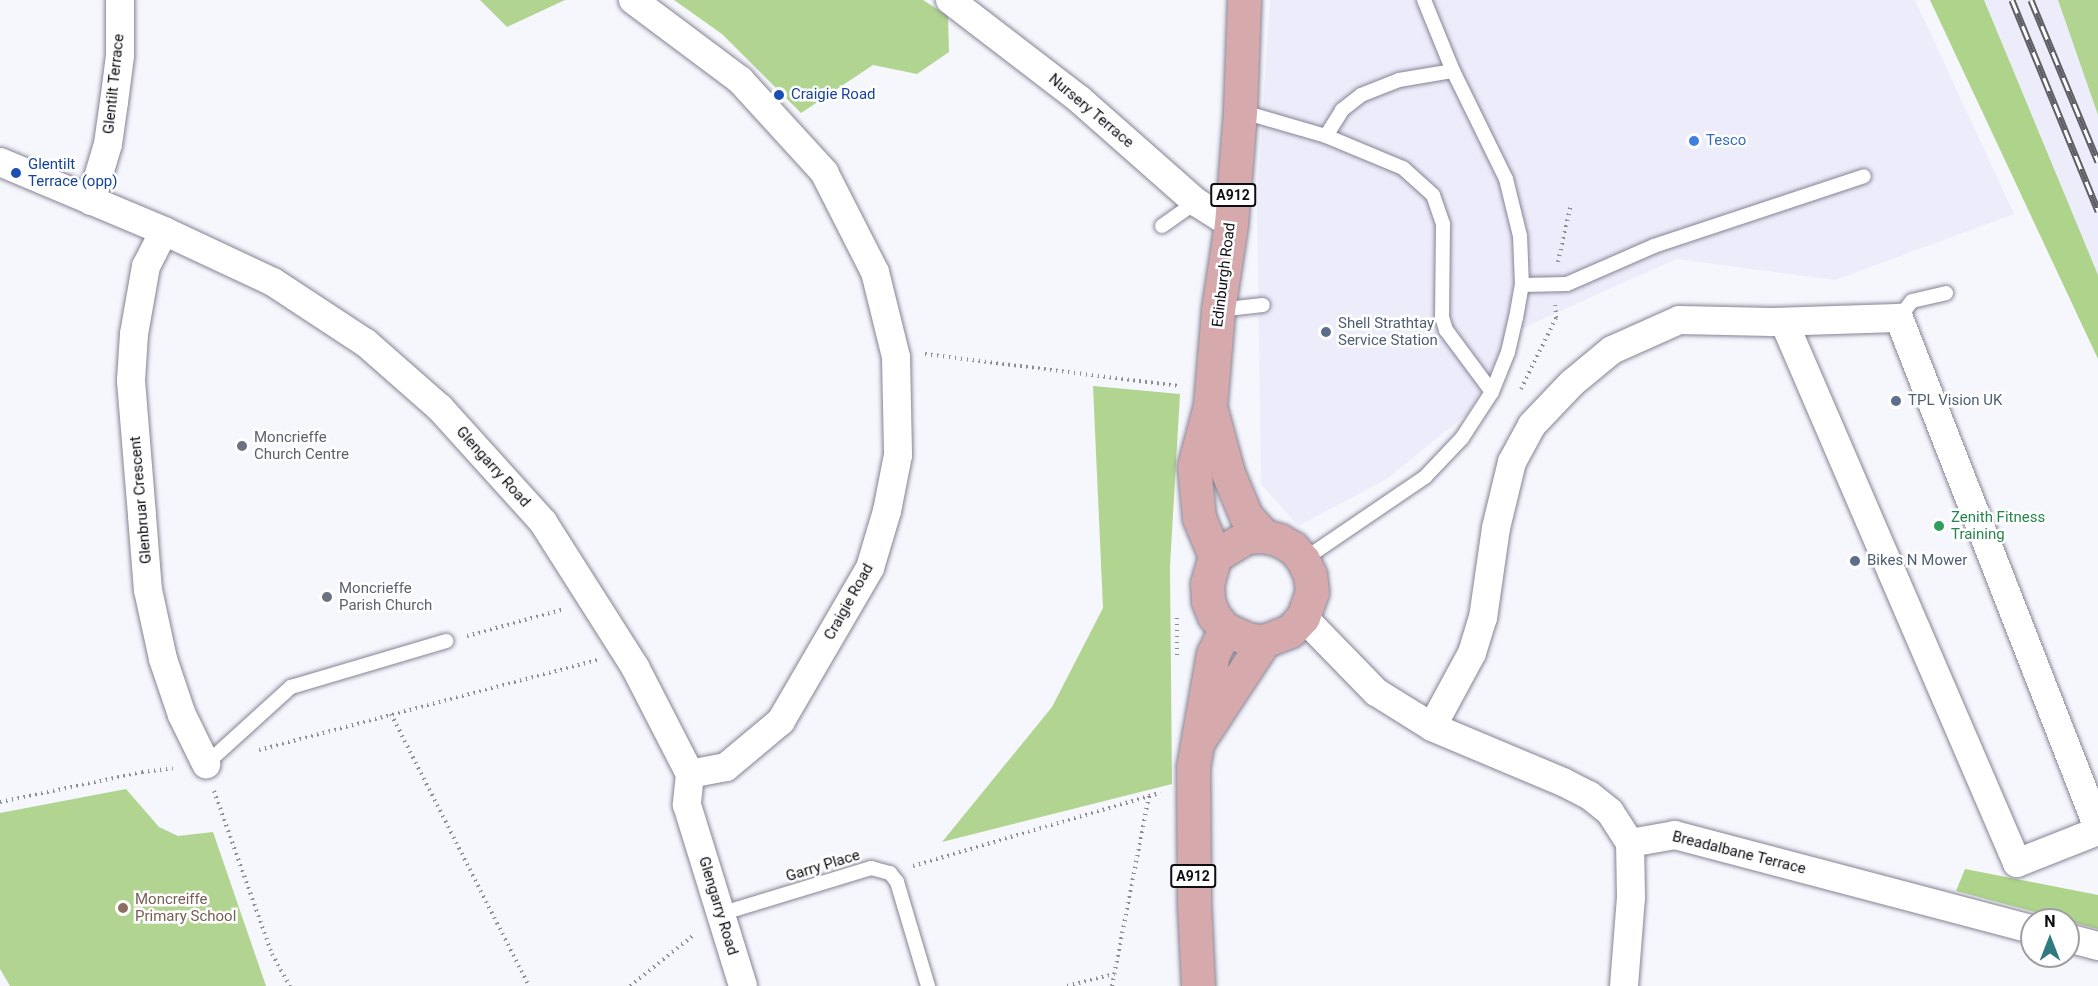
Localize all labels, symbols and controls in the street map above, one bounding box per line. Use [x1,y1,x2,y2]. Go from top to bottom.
street label: Glentilt Terrace [100,33,128,135]
street label: Nursery Terrace [1045,70,1137,152]
place label: Craigie Road [791,86,876,104]
marker: Craigie Road [772,88,786,102]
place label: Tesco [1706,132,1746,150]
marker: Tesco [1687,134,1701,148]
place label: Glentilt Terrace (opp) [28,155,117,190]
marker: Glentilt Terrace (opp) [9,166,23,180]
road number: A912 [1209,184,1257,206]
street label: Edinburgh Road [1209,222,1239,328]
place label: Shell Strathtay Service Station [1338,314,1438,349]
marker: Shell Strathtay Service Station [1319,325,1333,339]
place label: TPL Vision UK [1908,392,2002,410]
marker: TPL Vision UK [1889,394,1903,408]
street label: Glengarry Road [452,423,534,511]
place label: Moncrieffe Church Centre [254,428,349,463]
street label: Glenbruar Crescent [126,435,156,565]
marker: Moncrieffe Church Centre [235,439,249,453]
place label: Zenith Fitness Training [1951,508,2045,543]
marker: Zenith Fitness Training [1932,519,1946,533]
place label: Bikes N Mower [1867,552,1967,570]
marker: Bikes N Mower [1848,554,1862,568]
street label: Craigie Road [821,561,877,643]
place label: Moncrieffe Parish Church [339,579,432,614]
marker: Moncrieffe Parish Church [320,590,334,604]
street label: Breadalbane Terrace [1670,828,1808,878]
street label: Garry Place [784,846,862,886]
street label: Glengarry Road [694,854,742,958]
road number: A912 [1169,865,1217,887]
place label: Moncreiffe Primary School [135,890,236,925]
marker: Moncreiffe Primary School [116,901,130,915]
north arrow [2020,908,2080,968]
text: N [2044,912,2056,931]

